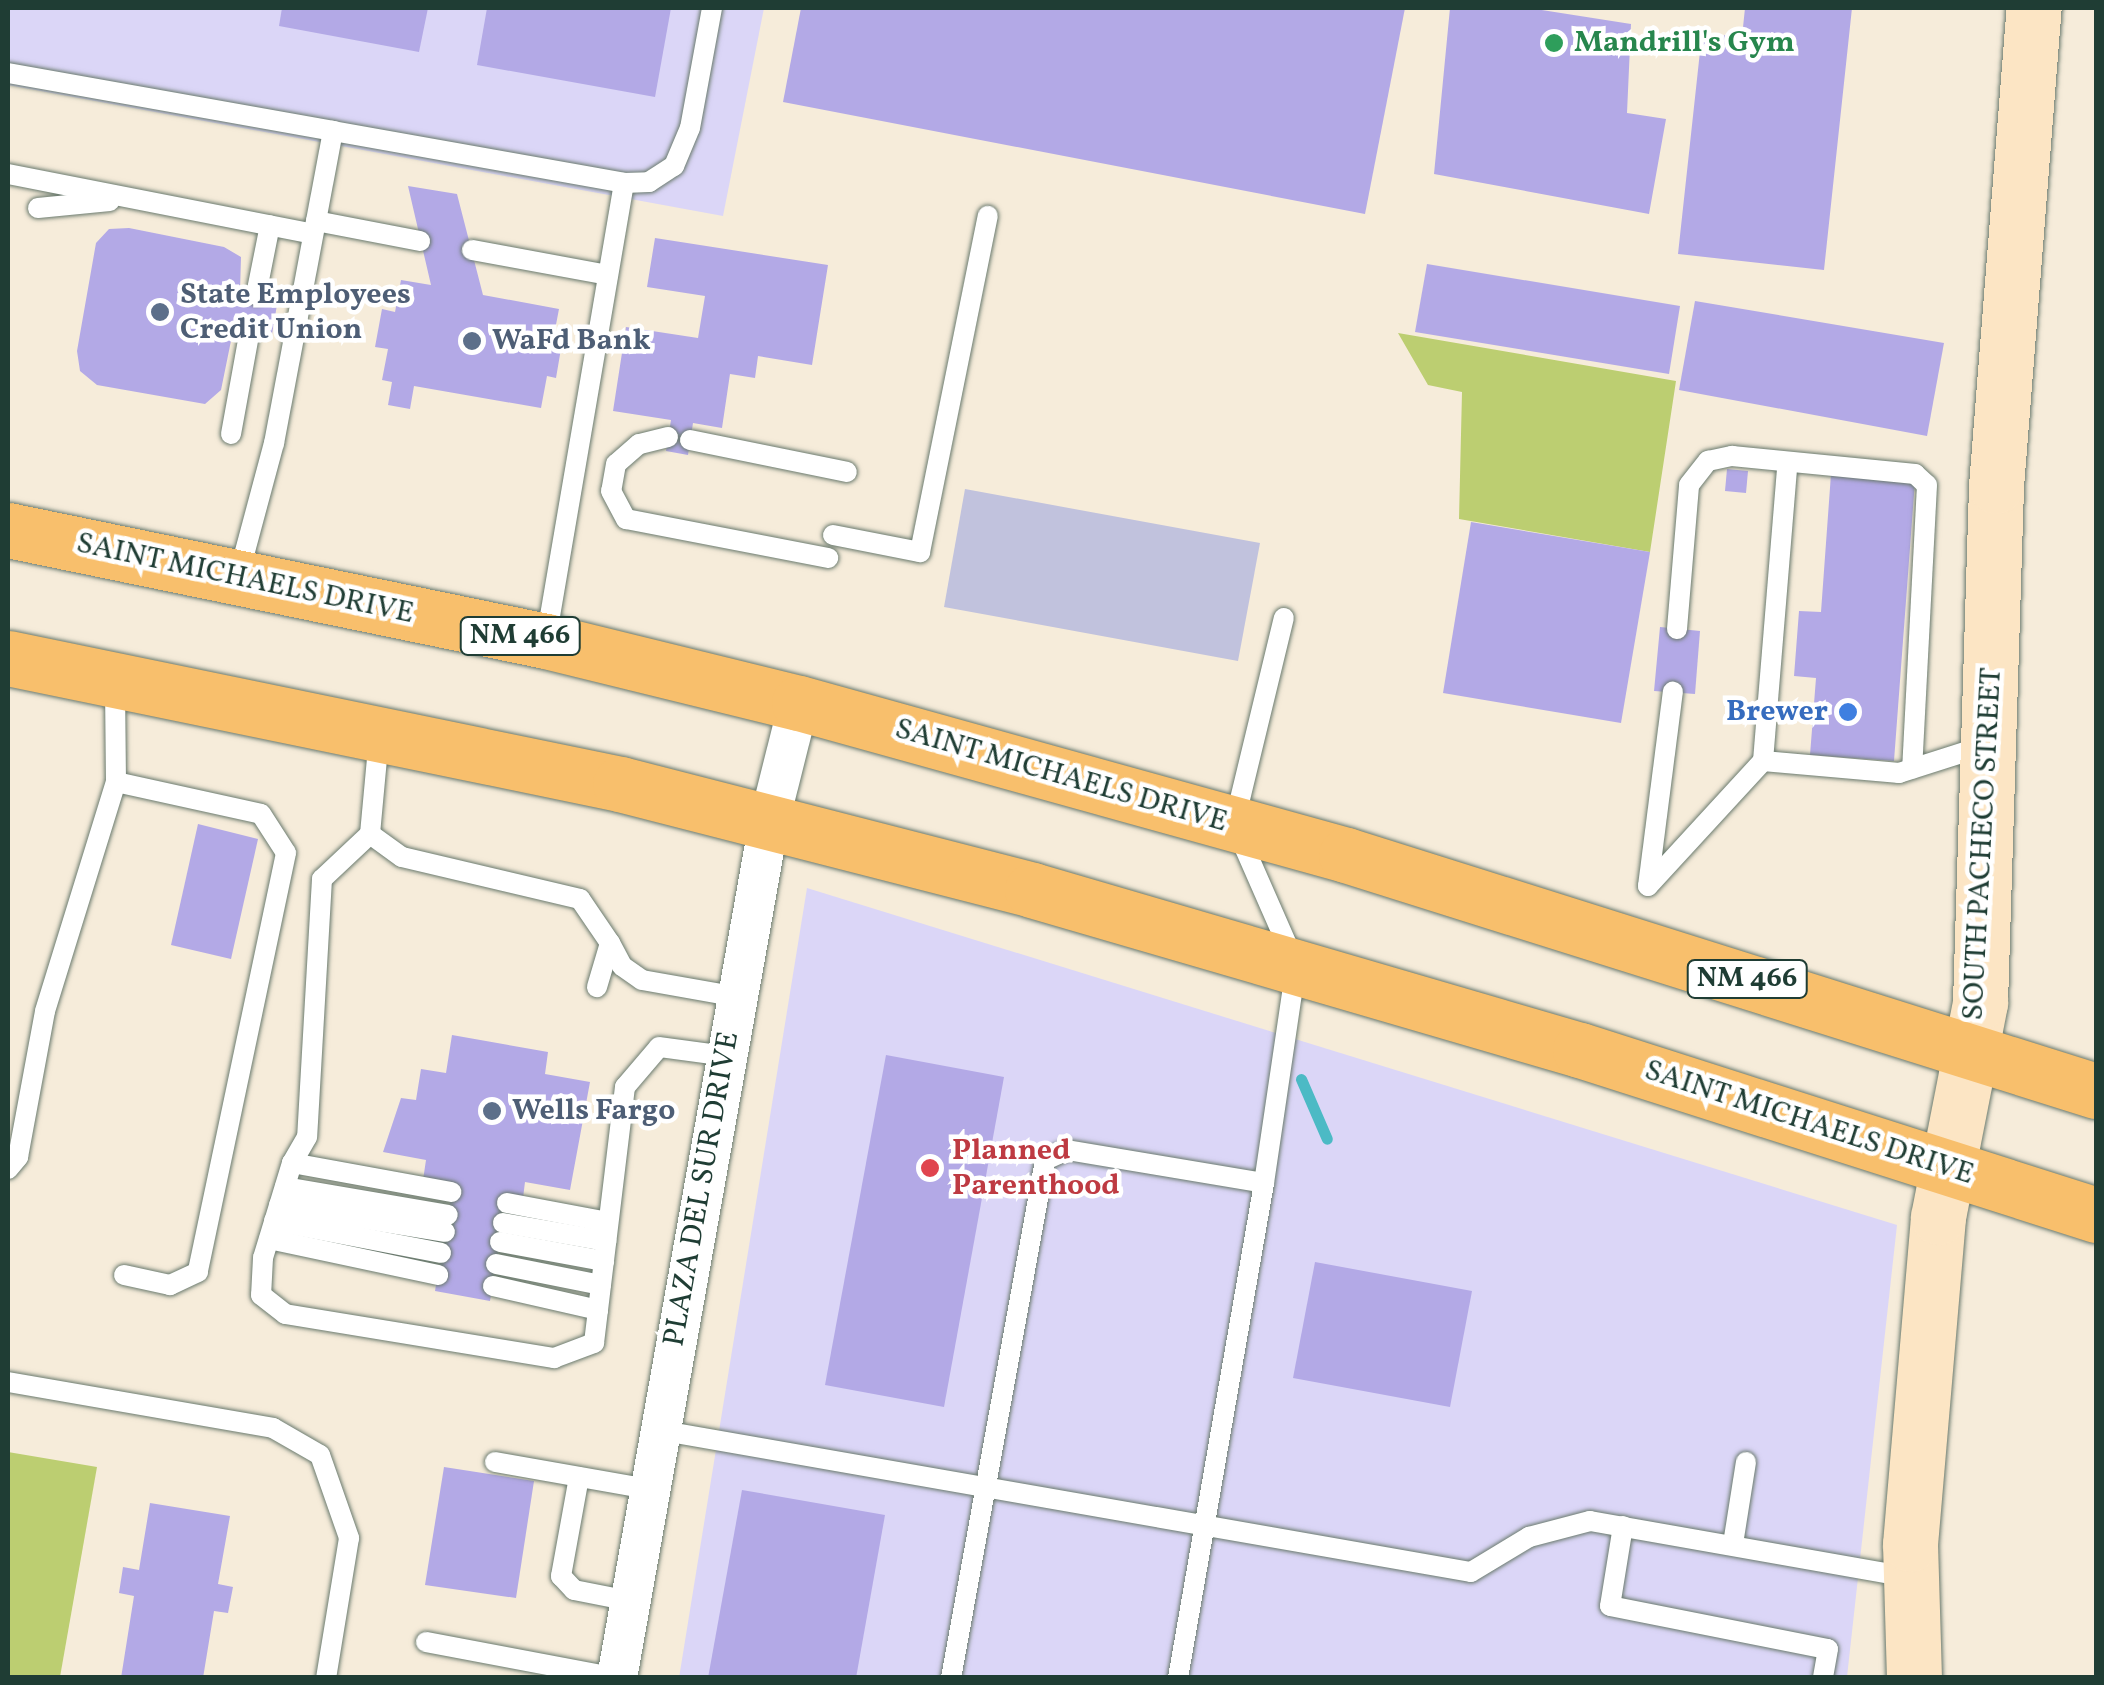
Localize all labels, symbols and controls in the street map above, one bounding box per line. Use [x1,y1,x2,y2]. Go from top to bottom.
place label: Mandrill's Gym [1574,25,1795,61]
marker: Mandrill's Gym [1543,32,1565,54]
place label: State Employees Credit Union [180,277,411,348]
marker: State Employees Credit Union [149,301,171,323]
place label: WaFd Bank [492,323,651,359]
marker: WaFd Bank [461,330,483,352]
street label: SAINT MICHAELS DRIVE [73,526,417,632]
road number: NM 466 [458,613,582,659]
street label: SOUTH PACHECO STREET [1956,667,2010,1021]
place label: Brewer [1726,694,1828,730]
marker: Brewer [1837,701,1859,723]
street label: SAINT MICHAELS DRIVE [890,711,1232,841]
road number: NM 466 [1684,956,1810,1002]
street label: PLAZA DEL SUR DRIVE [657,1029,747,1349]
street label: SAINT MICHAELS DRIVE [1639,1053,1979,1193]
place label: Wells Fargo [512,1093,675,1129]
marker: Wells Fargo [481,1100,503,1122]
place label: Planned Parenthood [952,1133,1120,1204]
marker: Planned Parenthood [917,1155,943,1181]

